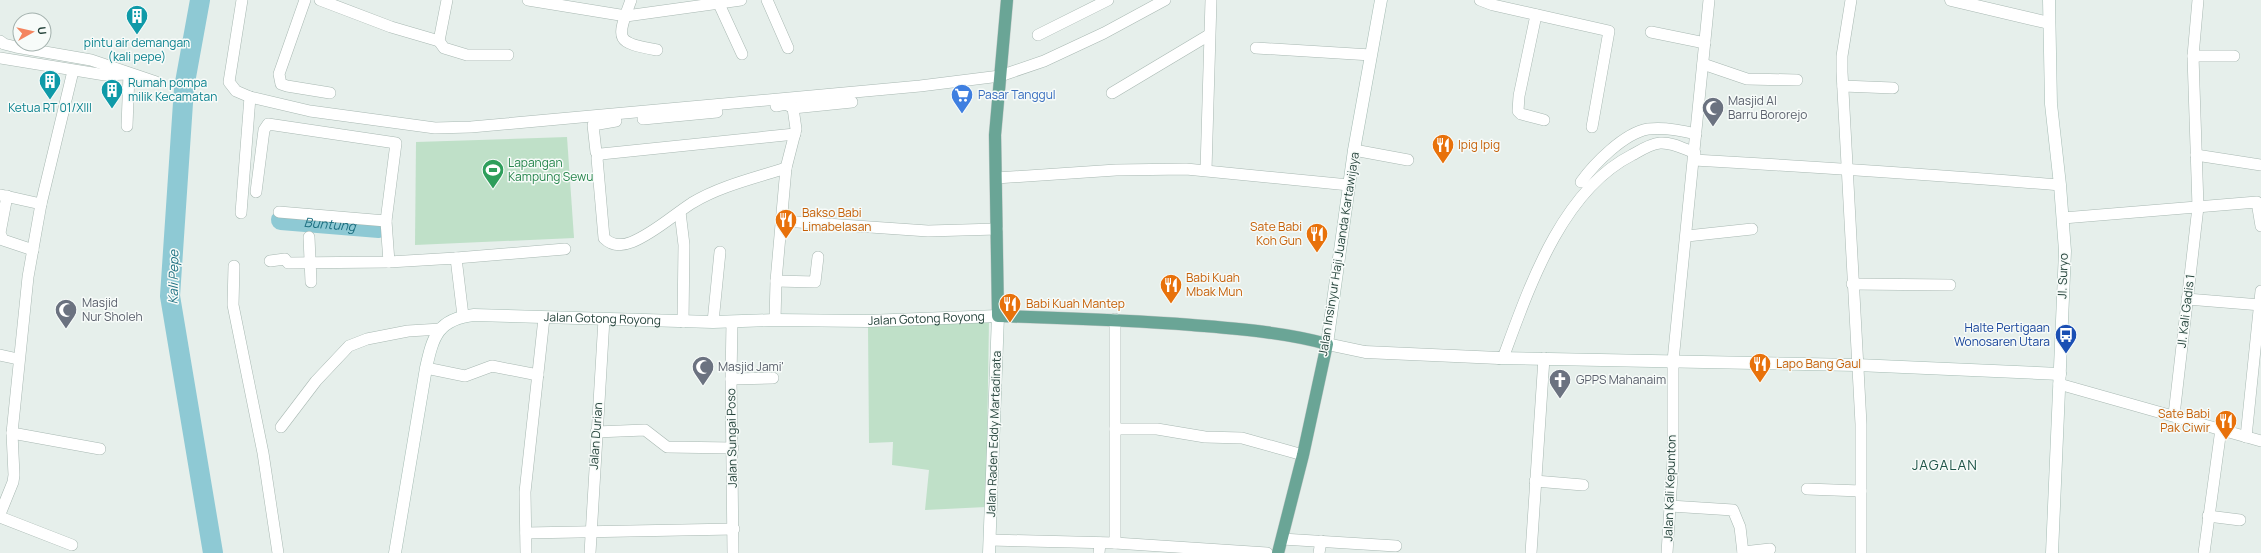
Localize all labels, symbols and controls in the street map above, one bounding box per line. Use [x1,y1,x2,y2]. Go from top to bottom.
building icon: pintu air demangan (kali pepe) [124,3,150,36]
north arrow [12,12,52,52]
text: U [34,26,50,36]
place label: pintu air demangan (kali pepe) [84,34,190,65]
building icon: Ketua RT 01/XIII [37,68,63,101]
place label: Rumah pompa milik Kecamatan [128,74,217,105]
building icon: Rumah pompa milik Kecamatan [99,77,125,110]
supermarket icon: Pasar Tanggul [949,82,975,115]
place label: Pasar Tanggul [978,86,1056,103]
place label: Masjid Al Barru Bororejo [1728,92,1807,123]
mosque icon: Masjid Al Barru Bororejo [1700,95,1726,128]
place label: Ketua RT 01/XIII [8,99,92,116]
restaurant icon: Ipig Ipig [1430,132,1456,165]
place label: Ipig Ipig [1458,136,1500,153]
street label: Jalan Insinyur Haji Juanda Kartawijaya [1314,151,1363,357]
place label: Lapangan Kampung Sewu [508,154,593,185]
sports icon: Lapangan Kampung Sewu [480,157,506,190]
place label: Bakso Babi Limabelasan [802,204,871,235]
restaurant icon: Bakso Babi Limabelasan [773,207,799,240]
water label: Buntung [303,213,358,235]
place label: Sate Babi Koh Gun [1250,218,1302,249]
restaurant icon: Sate Babi Koh Gun [1304,221,1330,254]
water label: Kali Pepe [164,248,182,304]
street label: Jl. Suryo [2053,253,2072,299]
place label: Babi Kuah Mbak Mun [1186,269,1243,300]
restaurant icon: Babi Kuah Mbak Mun [1158,272,1184,305]
street label: Jl. Kali Gadis 1 [2173,273,2198,349]
restaurant icon: Babi Kuah Mantep [997,291,1023,324]
place label: Masjid Nur Sholeh [82,294,143,325]
place label: Babi Kuah Mantep [1026,295,1125,312]
mosque icon: Masjid Nur Sholeh [53,297,79,330]
street label: Jalan Gotong Royong [544,308,661,328]
street label: Jalan Gotong Royong [867,308,985,329]
place label: Halte Pertigaan Wonosaren Utara [1954,319,2050,350]
bus stop icon: Halte Pertigaan Wonosaren Utara [2053,322,2079,355]
street label: Jalan Raden Eddy Martadinata [982,351,1005,517]
restaurant icon: Lapo Bang Gaul [1747,351,1773,384]
mosque icon: Masjid Jami' [690,354,716,387]
place label: Lapo Bang Gaul [1776,355,1861,372]
place label: Masjid Jami' [718,358,784,375]
church icon: GPPS Mahanaim [1547,367,1573,400]
place label: GPPS Mahanaim [1576,371,1666,388]
street label: Jalan Sungai Poso [722,388,741,488]
street label: Jalan Durian [585,402,606,470]
place label: Sate Babi Pak Ciwir [2158,405,2211,436]
restaurant icon: Sate Babi Pak Ciwir [2213,408,2239,441]
street label: Jalan Kali Kepunton [1659,434,1680,542]
district label: JAGALAN [1912,455,1978,474]

